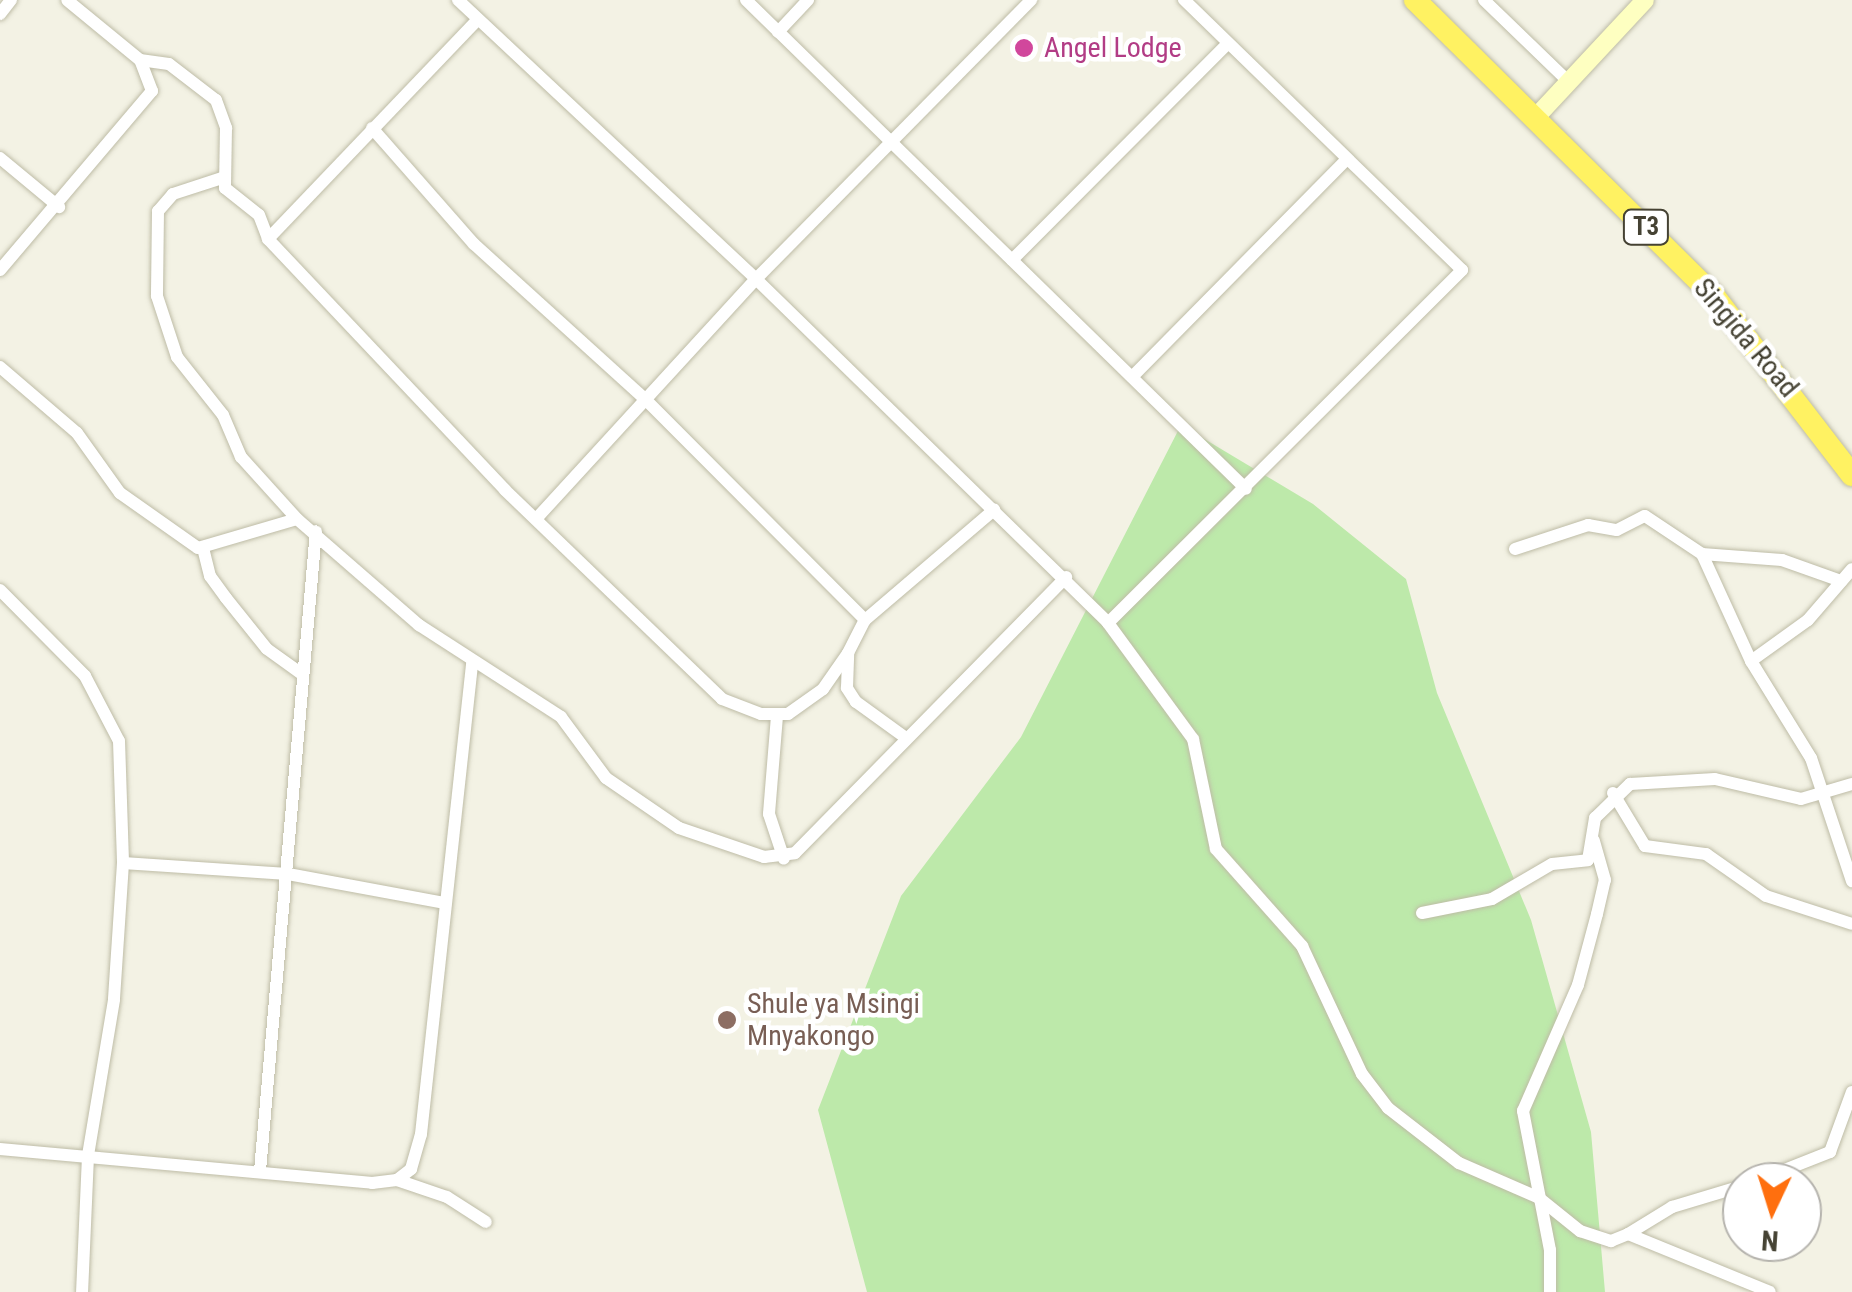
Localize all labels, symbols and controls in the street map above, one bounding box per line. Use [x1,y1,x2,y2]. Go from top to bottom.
place label: Angel Lodge [1044,31,1182,65]
marker: Angel Lodge [1013,37,1035,59]
road number: T3 [1621,207,1671,247]
street label: Singida Road [1687,272,1805,404]
place label: Shule ya Msingi Mnyakongo [747,987,920,1053]
marker: Shule ya Msingi Mnyakongo [716,1009,738,1031]
north arrow [1722,1162,1822,1262]
text: N [1760,1223,1780,1257]

